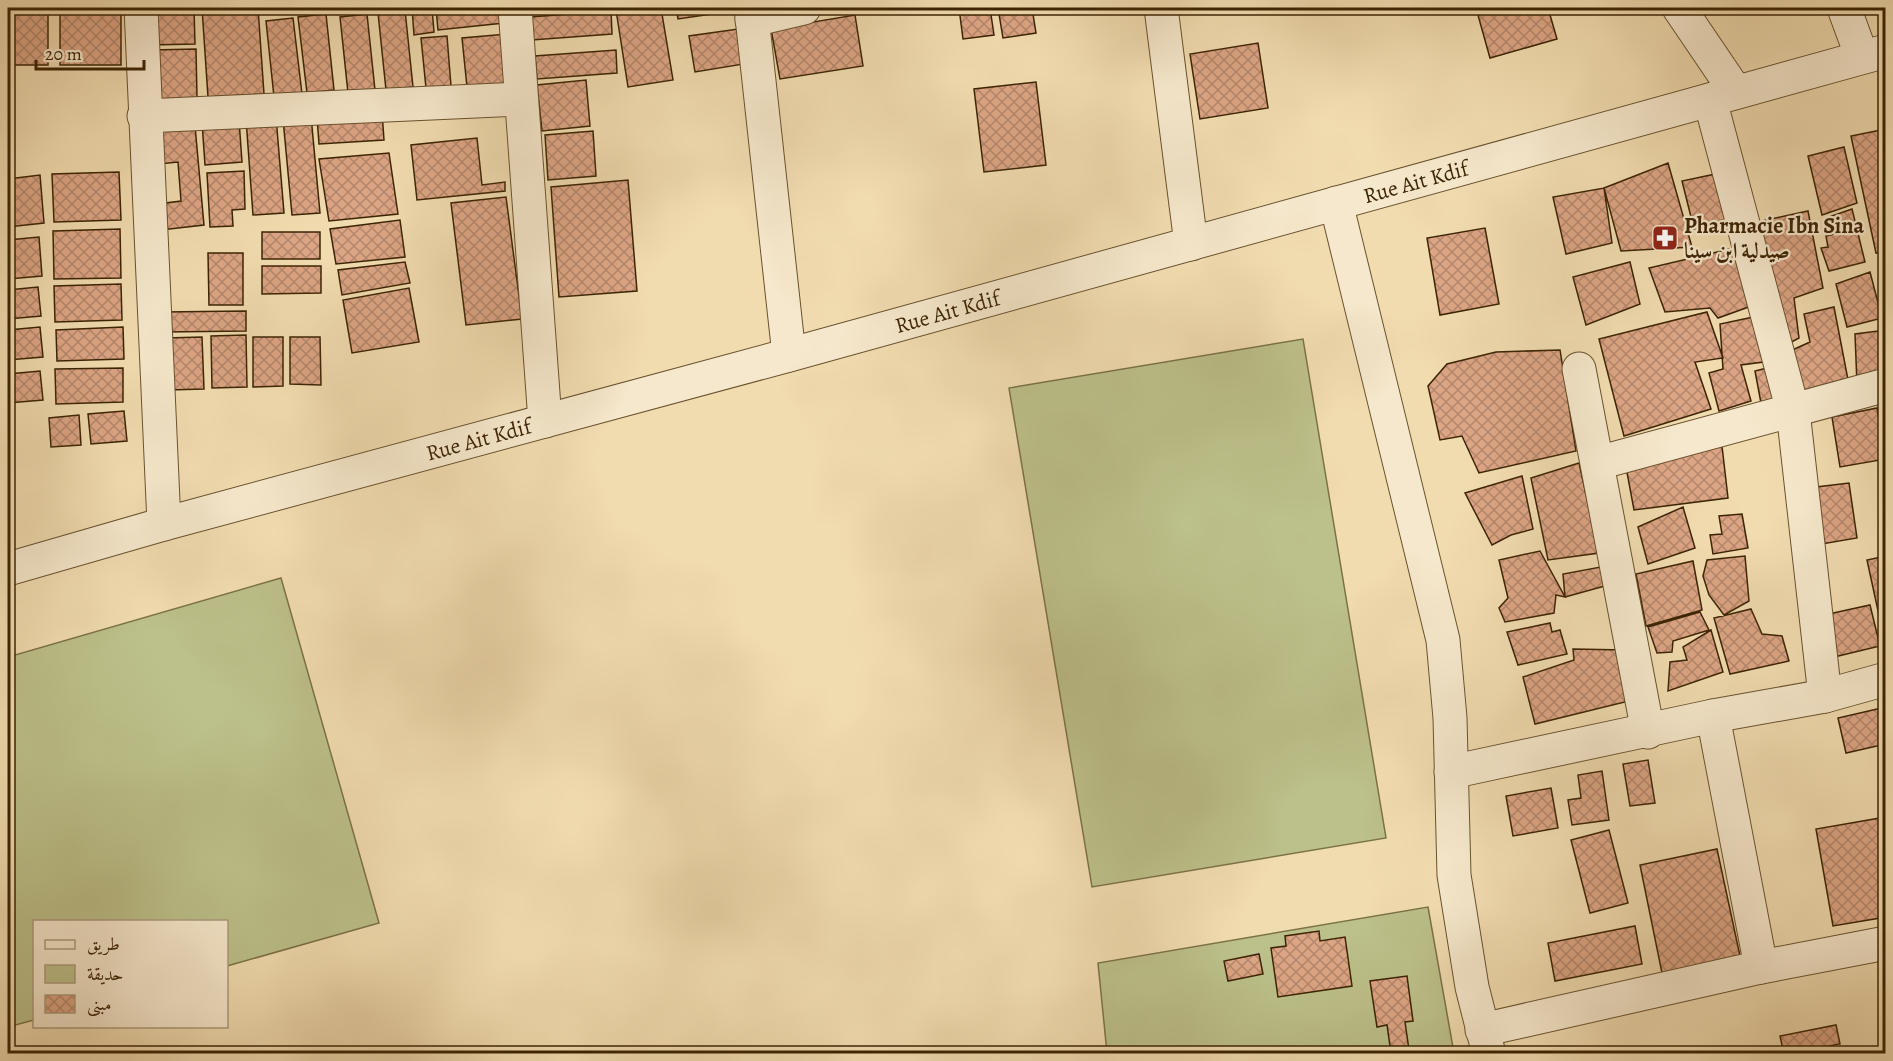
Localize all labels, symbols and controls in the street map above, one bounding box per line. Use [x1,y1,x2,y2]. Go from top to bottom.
scale bar [36,33,144,71]
text: 20 m [45,42,82,66]
street label: Rue Ait Kdif [1360,153,1474,211]
place label: Pharmacie Ibn Sina صيدلية ابن سينا [1684,211,1865,266]
pharmacy icon: Pharmacie Ibn Sina صيدلية ابن سينا [1650,223,1680,253]
street label: Rue Ait Kdif [892,283,1006,341]
street label: Rue Ait Kdif [423,411,537,468]
legend [33,920,228,1028]
text: طريق [87,932,120,956]
text: حديقة [87,962,123,986]
text: مبنى [87,992,112,1017]

